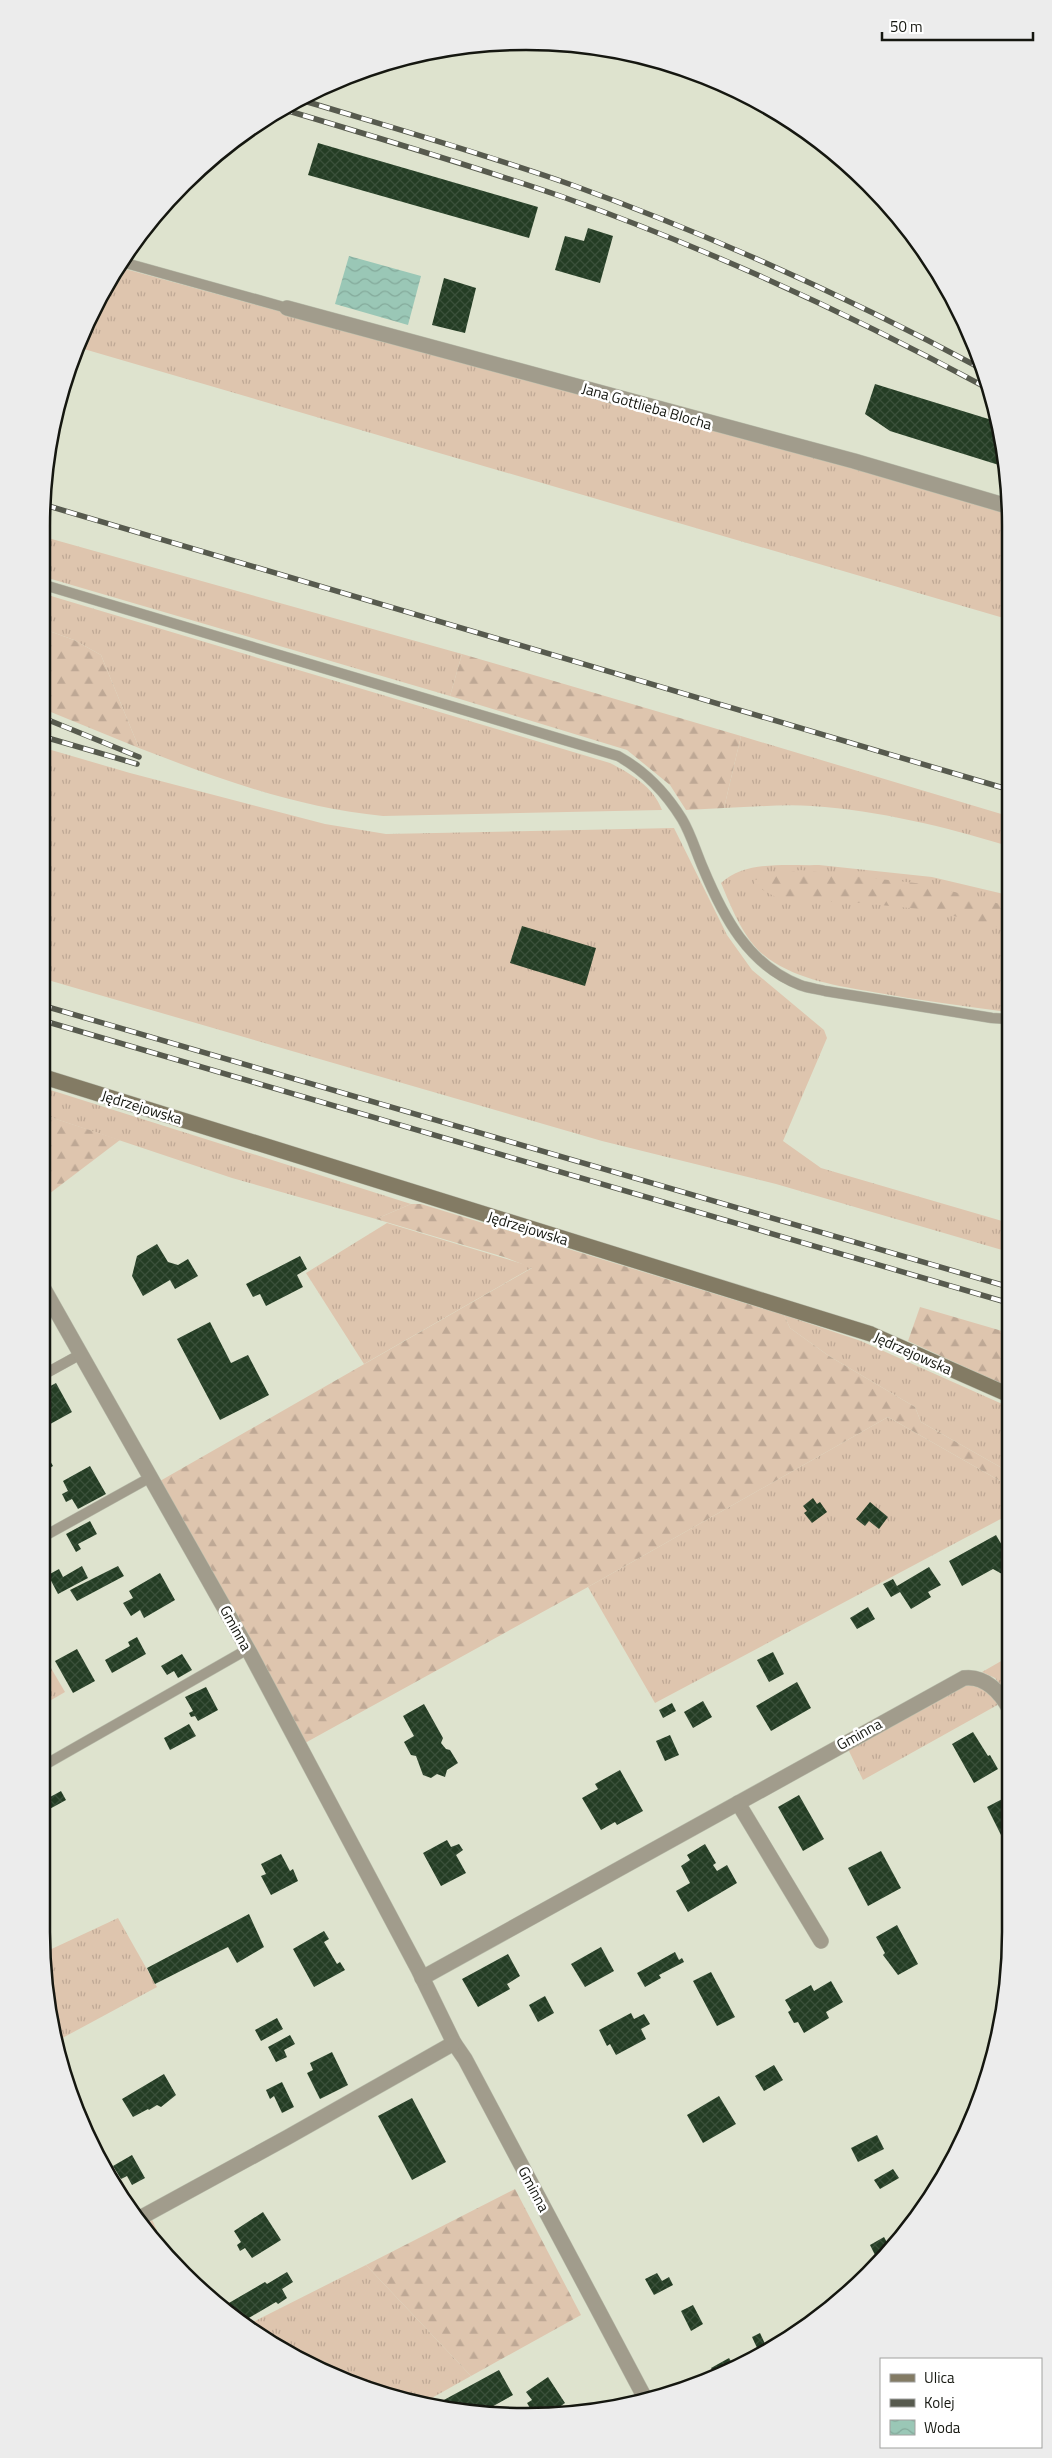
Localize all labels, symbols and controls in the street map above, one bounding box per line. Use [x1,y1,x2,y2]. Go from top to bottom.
scale bar [882,10,1033,42]
text: 50 m [890,15,923,38]
street label: Jana Gottlieba Blocha [579,376,715,436]
street label: Jędrzejowska [99,1084,186,1130]
street label: Jędrzejowska [485,1205,572,1251]
street label: Jędrzejowska [870,1326,956,1381]
street label: Gminna [214,1601,258,1655]
street label: Gminna [832,1712,886,1756]
street label: Gminna [512,2162,556,2216]
legend [880,2358,1042,2448]
text: Ulica [924,2366,955,2389]
text: Kolej [924,2391,955,2414]
text: Woda [924,2416,961,2439]

